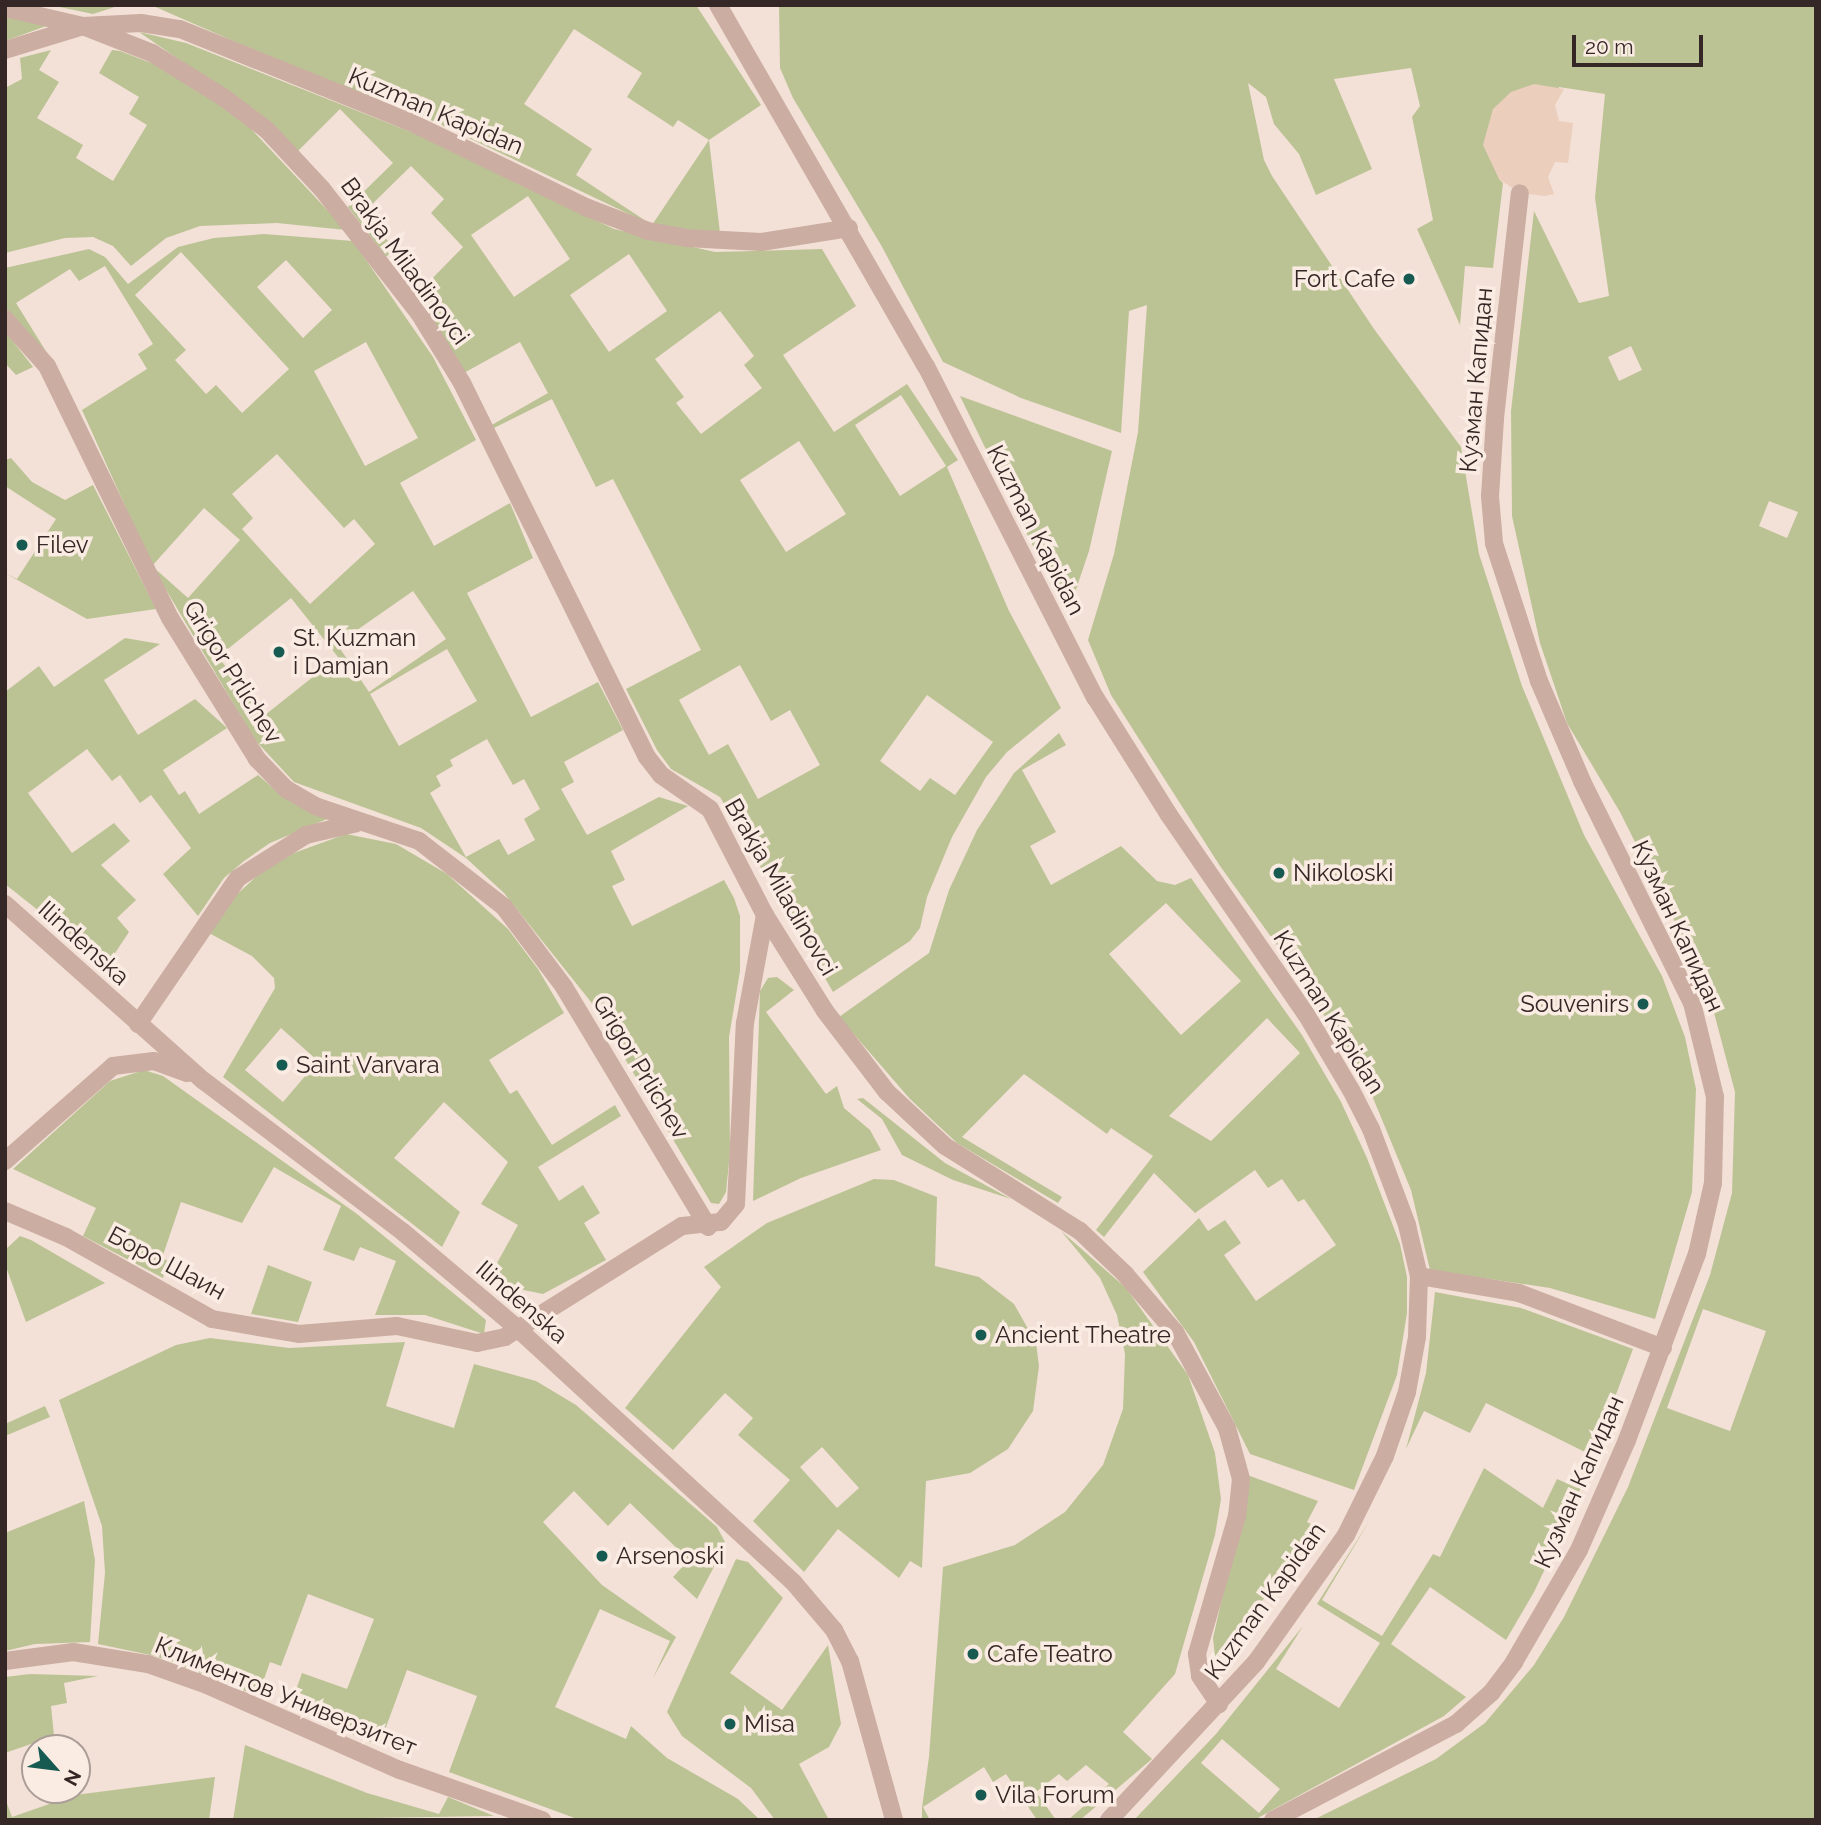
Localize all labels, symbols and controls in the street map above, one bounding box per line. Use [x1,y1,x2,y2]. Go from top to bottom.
scale bar [1576,21,1707,65]
text: 20 m [1585,34,1633,59]
street label: Kuzman Kapidan [344,61,528,161]
street label: Brakja Miladinovci [335,172,475,350]
place label: Fort Cafe [1294,265,1395,293]
marker: Fort Cafe [1401,271,1417,287]
street label: Кузман Капидан [1454,286,1498,474]
street label: Kuzman Kapidan [981,440,1091,620]
place label: Filev [36,531,88,559]
marker: Filev [14,537,30,553]
street label: Grigor Prlichev [178,595,288,749]
place label: St. Kuzman i Damjan [293,624,416,680]
marker: St. Kuzman i Damjan [271,644,287,660]
street label: Brakja Miladinovci [719,793,843,981]
street label: Кузман Капидан [1626,836,1730,1016]
place label: Nikoloski [1293,859,1393,887]
marker: Nikoloski [1271,865,1287,881]
street label: Ilindenska [33,895,135,991]
street label: Kuzman Kapidan [1267,925,1391,1099]
street label: Grigor Prlichev [587,990,695,1144]
place label: Souvenirs [1520,990,1629,1018]
marker: Souvenirs [1635,996,1651,1012]
place label: Saint Varvara [296,1051,440,1079]
marker: Saint Varvara [274,1057,290,1073]
street label: Боро Шаин [103,1220,231,1306]
street label: Ilindenska [470,1254,574,1350]
place label: Ancient Theatre [995,1321,1172,1349]
marker: Ancient Theatre [973,1327,989,1343]
street label: Кузман Капидан [1528,1391,1630,1573]
street label: Kuzman Kapidan [1198,1517,1332,1685]
place label: Arsenoski [616,1542,724,1570]
marker: Arsenoski [594,1548,610,1564]
street label: Климентов Универзитет [151,1630,421,1762]
place label: Cafe Teatro [987,1640,1114,1668]
marker: Cafe Teatro [965,1646,981,1662]
place label: Misa [744,1710,795,1738]
marker: Misa [722,1716,738,1732]
north arrow [21,1734,91,1804]
text: N [60,1766,86,1789]
place label: Vila Forum [995,1781,1115,1809]
marker: Vila Forum [973,1787,989,1803]

